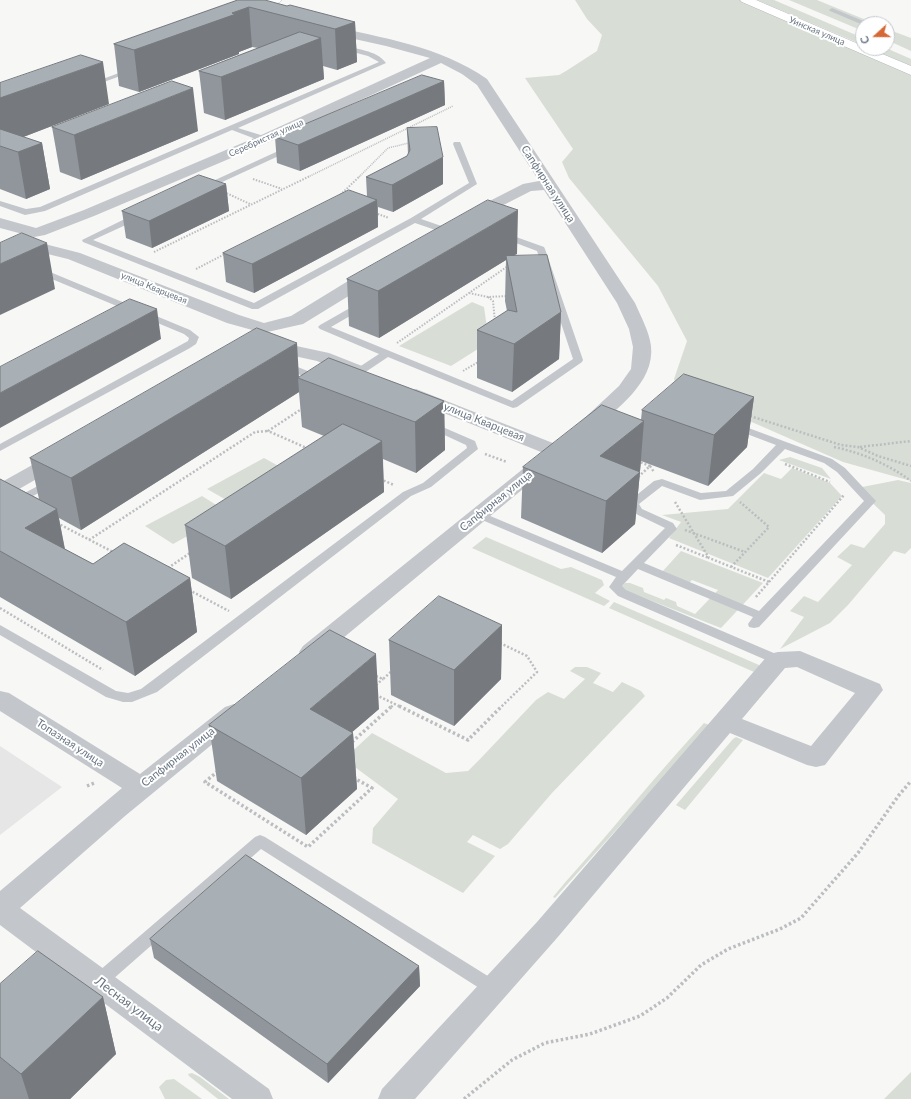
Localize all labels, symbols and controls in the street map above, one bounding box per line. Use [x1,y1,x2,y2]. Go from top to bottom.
street label: Уинская улица [787,14,847,48]
north arrow [855,16,895,56]
text: С [857,34,872,46]
street label: Серебристая улица [227,117,305,159]
street label: Сапфирная улица [518,143,578,225]
street label: улица Кварцевая [119,270,189,306]
street label: улица Кварцевая [442,400,526,444]
street label: Сапфирная улица [457,468,535,534]
street label: Топазная улица [34,716,106,770]
street label: Сапфирная улица [139,724,217,790]
street label: Лесная улица [92,973,166,1035]

